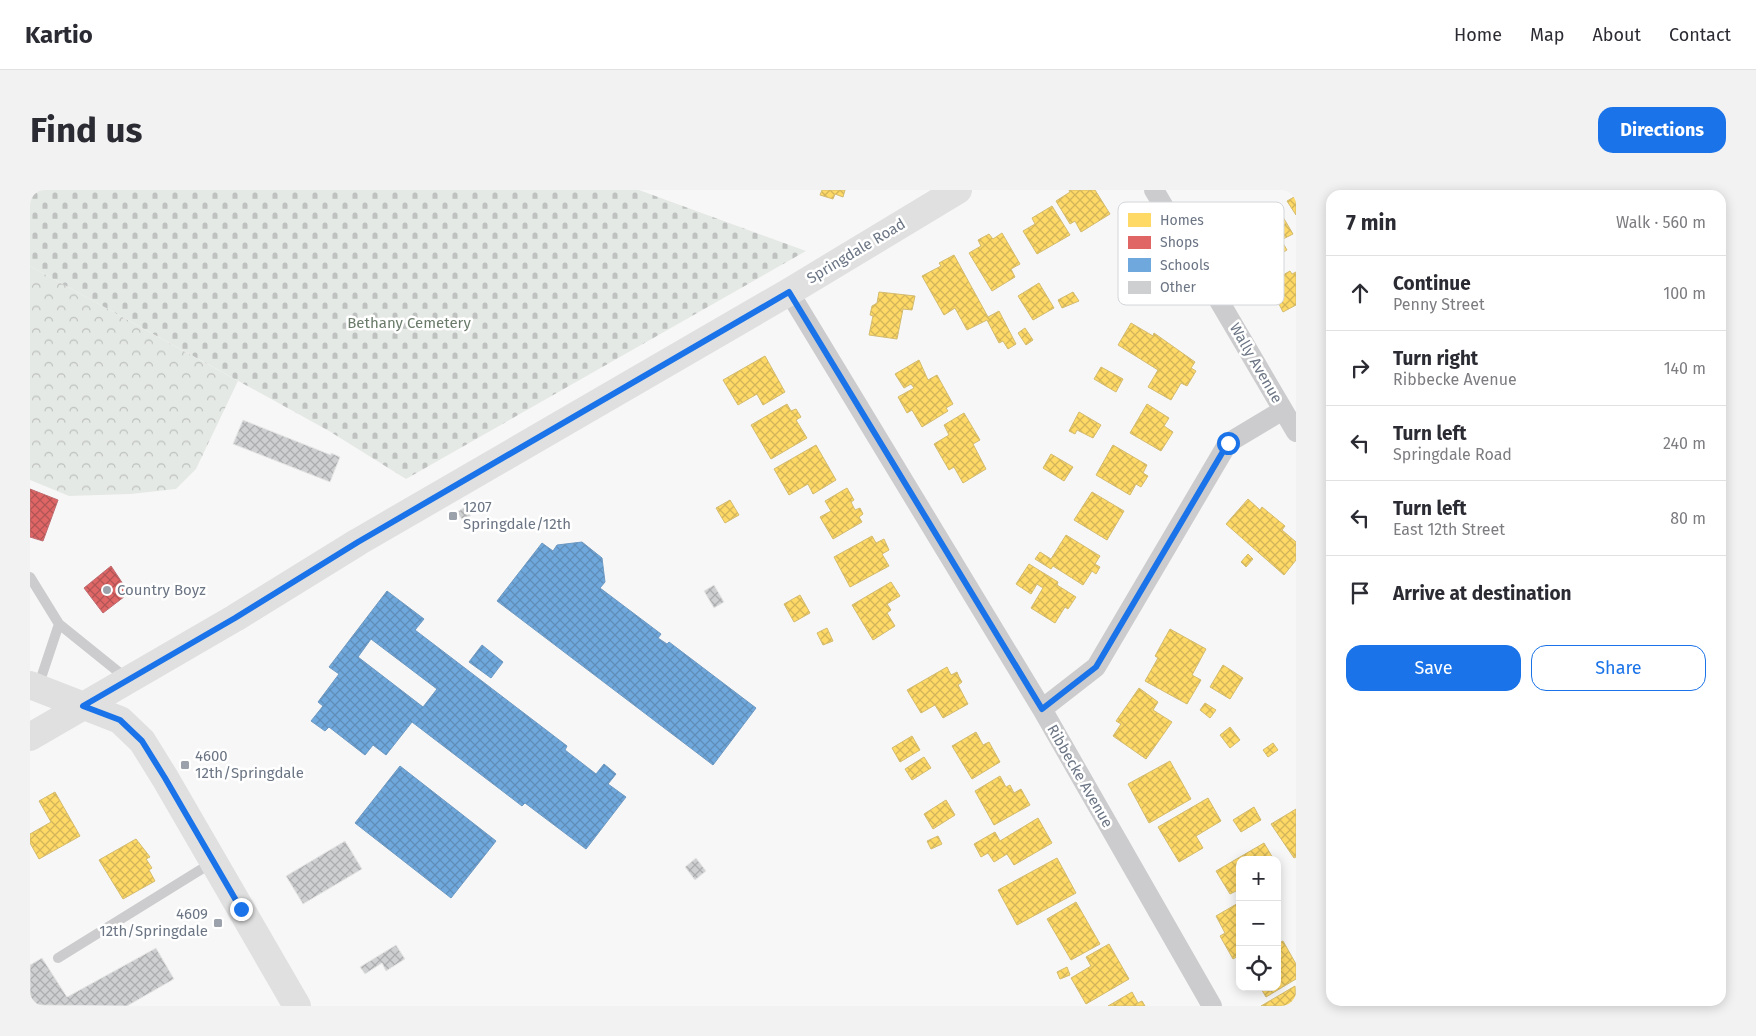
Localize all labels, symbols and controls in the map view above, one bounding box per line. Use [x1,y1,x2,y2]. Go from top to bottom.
text: Kartio [25,21,93,49]
text: Home [1454,24,1502,46]
text: Map [1530,24,1564,46]
text: About [1592,24,1641,46]
text: Contact [1669,24,1731,46]
button: Directions [1598,107,1726,153]
text: Find us [30,109,142,151]
legend [1118,202,1284,305]
text: 7 min [1346,210,1397,236]
text: Homes [1160,212,1204,229]
text: Walk · 560 m [1616,213,1706,232]
street label: Springdale Road [804,215,908,287]
text: Shops [1160,234,1199,251]
text: Schools [1160,257,1210,274]
text: Continue [1393,272,1471,295]
text: Other [1160,279,1197,296]
icon: ahead [1346,279,1374,307]
text: 100 m [1663,284,1706,303]
text: Penny Street [1393,295,1485,314]
park label: Bethany Cemetery [347,314,471,332]
street label: Wally Avenue [1226,320,1286,406]
text: Turn right [1393,347,1478,370]
icon: right [1346,354,1374,382]
text: 140 m [1664,359,1706,378]
text: Ribbecke Avenue [1393,370,1517,389]
text: Turn left [1393,422,1467,445]
icon: left [1346,429,1374,457]
route start [1217,432,1240,455]
text: 240 m [1663,434,1706,453]
text: Springdale Road [1393,445,1512,464]
text: Turn left [1393,497,1467,520]
place label: 1207 Springdale/12th [463,498,571,533]
icon: left [1346,504,1374,532]
text: 80 m [1670,509,1706,528]
marker: 1207 Springdale/12th [447,510,459,522]
text: East 12th Street [1393,520,1505,539]
icon: arrive [1346,579,1374,607]
place label: Country Boyz [117,581,206,599]
text: Arrive at destination [1393,582,1572,605]
marker: Country Boyz [101,584,113,596]
button: Save [1346,645,1521,691]
button: Share [1531,645,1706,691]
street label: Ribbecke Avenue [1043,721,1117,831]
place label: 4600 12th/Springdale [195,747,304,782]
marker: 4600 12th/Springdale [179,759,191,771]
map controls [1236,856,1281,991]
button: + [1236,856,1281,901]
route end [230,898,253,921]
button: − [1236,901,1281,946]
place label: 4609 12th/Springdale [99,905,208,940]
marker: 4609 12th/Springdale [212,917,224,929]
button: locate [1236,946,1281,991]

